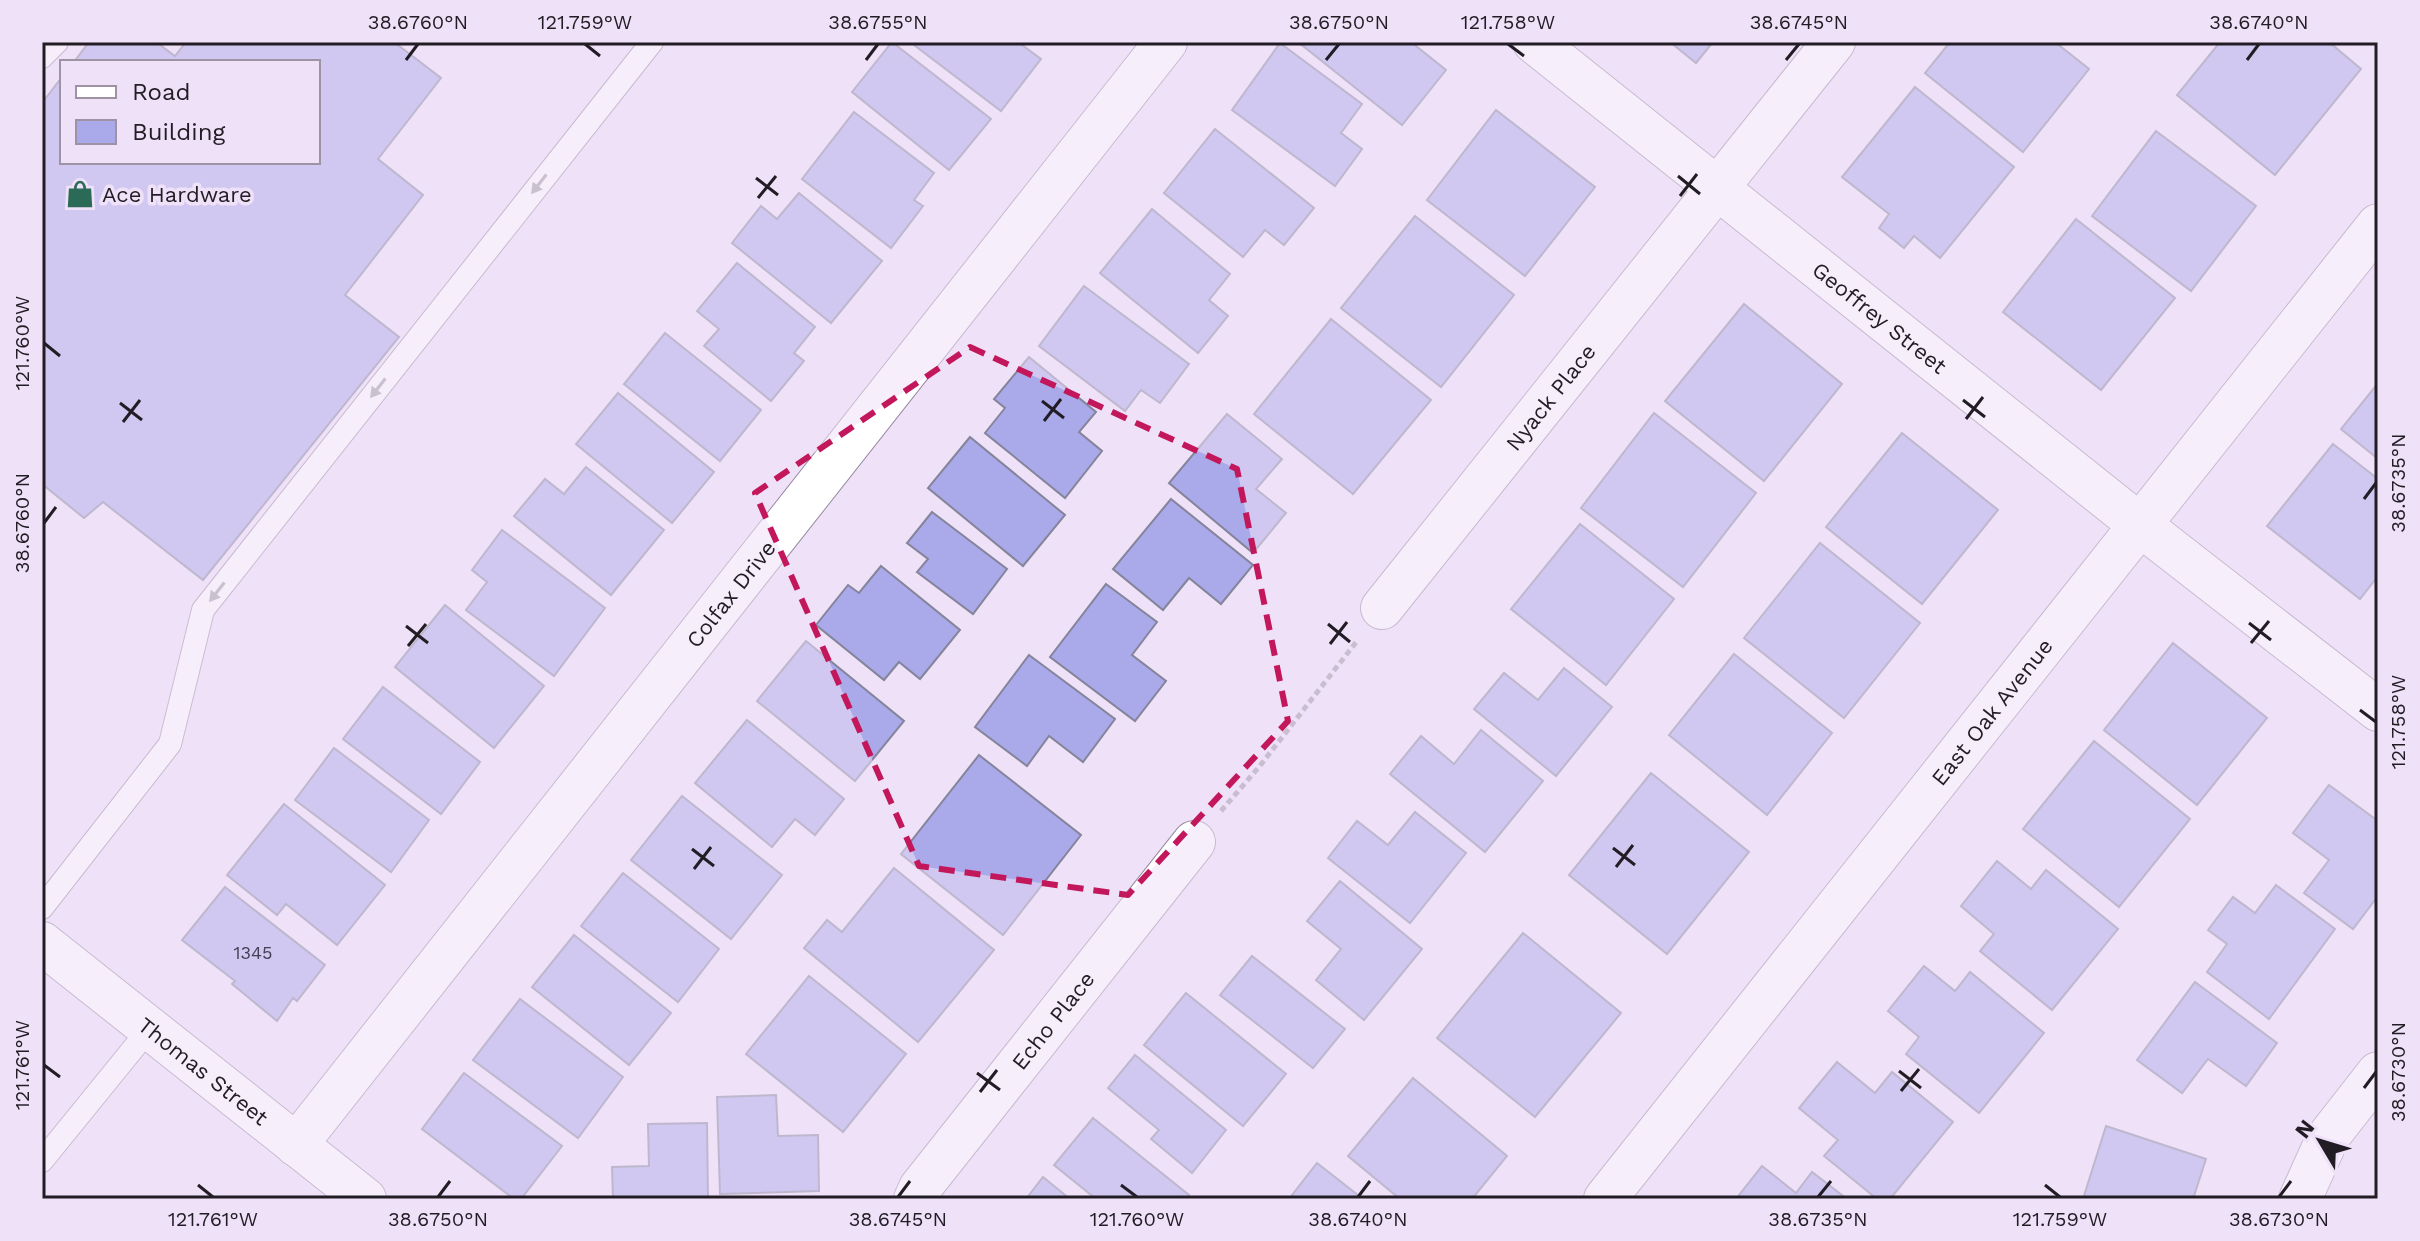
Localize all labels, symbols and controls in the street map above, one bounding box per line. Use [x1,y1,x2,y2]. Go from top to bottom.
text: 38.6760°N [368,10,468,34]
text: 121.759°W [538,10,632,34]
text: 38.6755°N [828,10,928,34]
text: 38.6750°N [1289,10,1389,34]
text: 121.758°W [1461,10,1555,34]
text: 38.6745°N [1750,10,1848,34]
text: 38.6740°N [2209,10,2309,34]
legend [60,60,320,164]
text: Road [132,78,191,106]
text: Building [132,118,225,146]
one-way arrow [532,174,548,194]
shop icon: Ace Hardware [65,179,95,209]
place label: Ace Hardware [102,182,252,207]
street label: Geoffrey Street [1808,257,1952,378]
text: 121.760°W [10,296,34,390]
street label: Nyack Place [1500,339,1601,455]
one-way arrow [370,378,387,398]
text: 38.6735°N [2386,433,2410,533]
text: 38.6760°N [10,473,34,573]
street label: Colfax Drive [681,535,781,652]
one-way arrow [209,582,225,602]
street label: East Oak Avenue [1926,633,2057,790]
text: 121.758°W [2386,675,2410,769]
house number: 1345 [234,942,273,963]
street label: Echo Place [1006,966,1099,1074]
street label: Thomas Street [134,1012,273,1130]
text: 121.761°W [10,1020,34,1110]
text: 38.6730°N [2386,1022,2410,1122]
north arrow [2280,1101,2360,1181]
text: N [2290,1115,2320,1143]
text: 121.761°W [168,1207,258,1231]
text: 38.6750°N [388,1207,488,1231]
text: 38.6745°N [849,1207,947,1231]
text: 121.760°W [1090,1207,1184,1231]
text: 38.6740°N [1308,1207,1408,1231]
text: 38.6735°N [1768,1207,1868,1231]
text: 121.759°W [2013,1207,2107,1231]
text: 38.6730°N [2229,1207,2329,1231]

